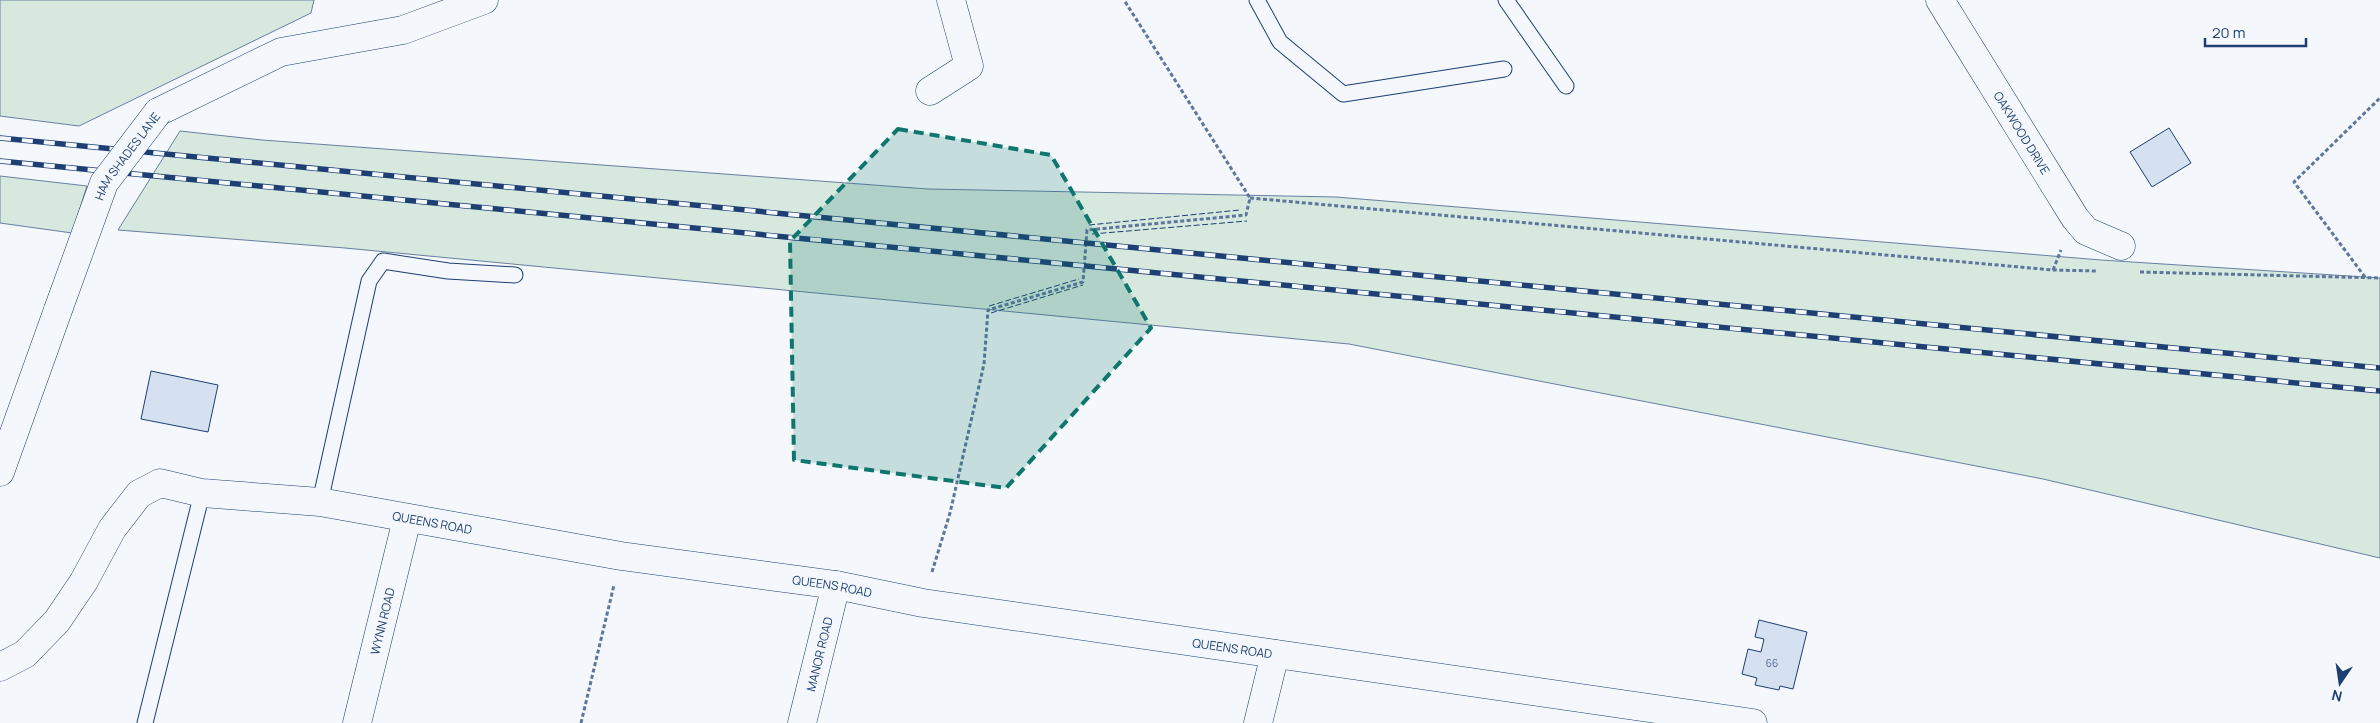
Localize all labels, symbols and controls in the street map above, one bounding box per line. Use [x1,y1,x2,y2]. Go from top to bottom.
scale bar [2205,15,2306,47]
text: 20 m [2212,22,2245,43]
street label: OAKWOOD DRIVE [1990,88,2054,177]
street label: HAM SHADES LANE [90,108,164,202]
street label: QUEENS ROAD [391,507,473,538]
street label: QUEENS ROAD [791,571,874,601]
street label: WYNN ROAD [366,586,398,656]
street label: MANOR ROAD [802,615,836,693]
street label: QUEENS ROAD [1191,634,1273,662]
house number: 66 [1766,656,1778,670]
north arrow [2315,658,2365,708]
text: N [2330,686,2344,707]

